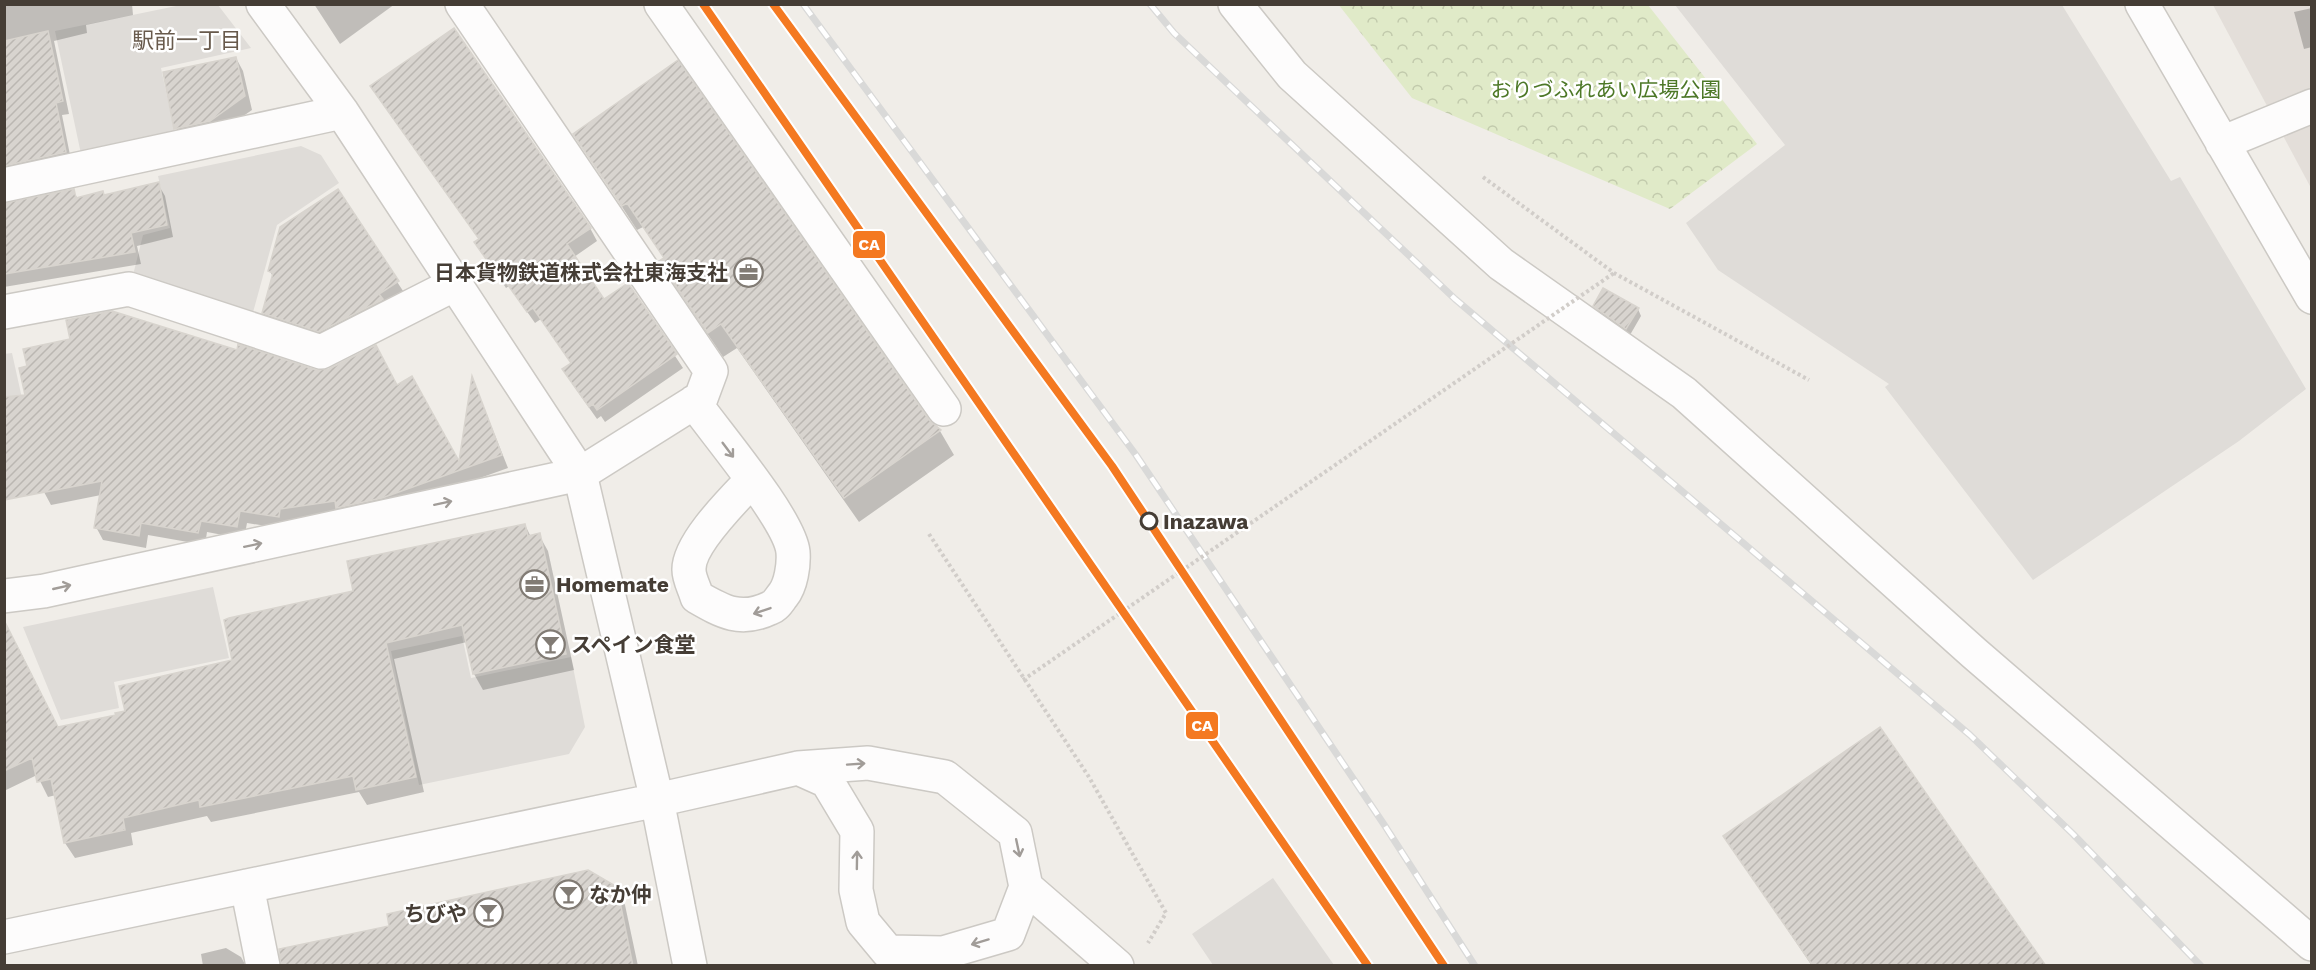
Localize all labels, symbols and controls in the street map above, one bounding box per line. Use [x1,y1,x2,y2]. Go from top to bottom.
district label: 駅前一丁目 [132,28,242,53]
park label: おりづふれあい広場公園 [1491,77,1722,102]
line badge: CA [852,230,886,259]
text: CA [858,235,880,254]
office icon: 日本貨物鉄道株式会社東海支社 [733,256,765,288]
place label: 日本貨物鉄道株式会社東海支社 [434,260,728,285]
one-way arrow [722,441,735,457]
one-way arrow [433,497,452,509]
place label: Inazawa [1163,509,1249,534]
marker: Inazawa [1140,512,1158,530]
one-way arrow [242,539,262,550]
office icon: Homemate [519,568,551,600]
place label: Homemate [556,572,669,597]
one-way arrow [52,581,71,593]
one-way arrow [753,607,772,618]
bar icon: スペイン食堂 [534,628,566,660]
place label: スペイン食堂 [571,632,696,657]
line badge: CA [1185,711,1219,740]
text: CA [1191,716,1213,735]
one-way arrow [846,758,866,769]
one-way arrow [1013,838,1024,858]
one-way arrow [851,851,863,871]
bar icon: なか仲 [552,878,584,910]
place label: なか仲 [589,882,652,907]
bar icon: ちびや [472,897,504,929]
place label: ちびや [404,901,467,926]
one-way arrow [971,937,990,948]

